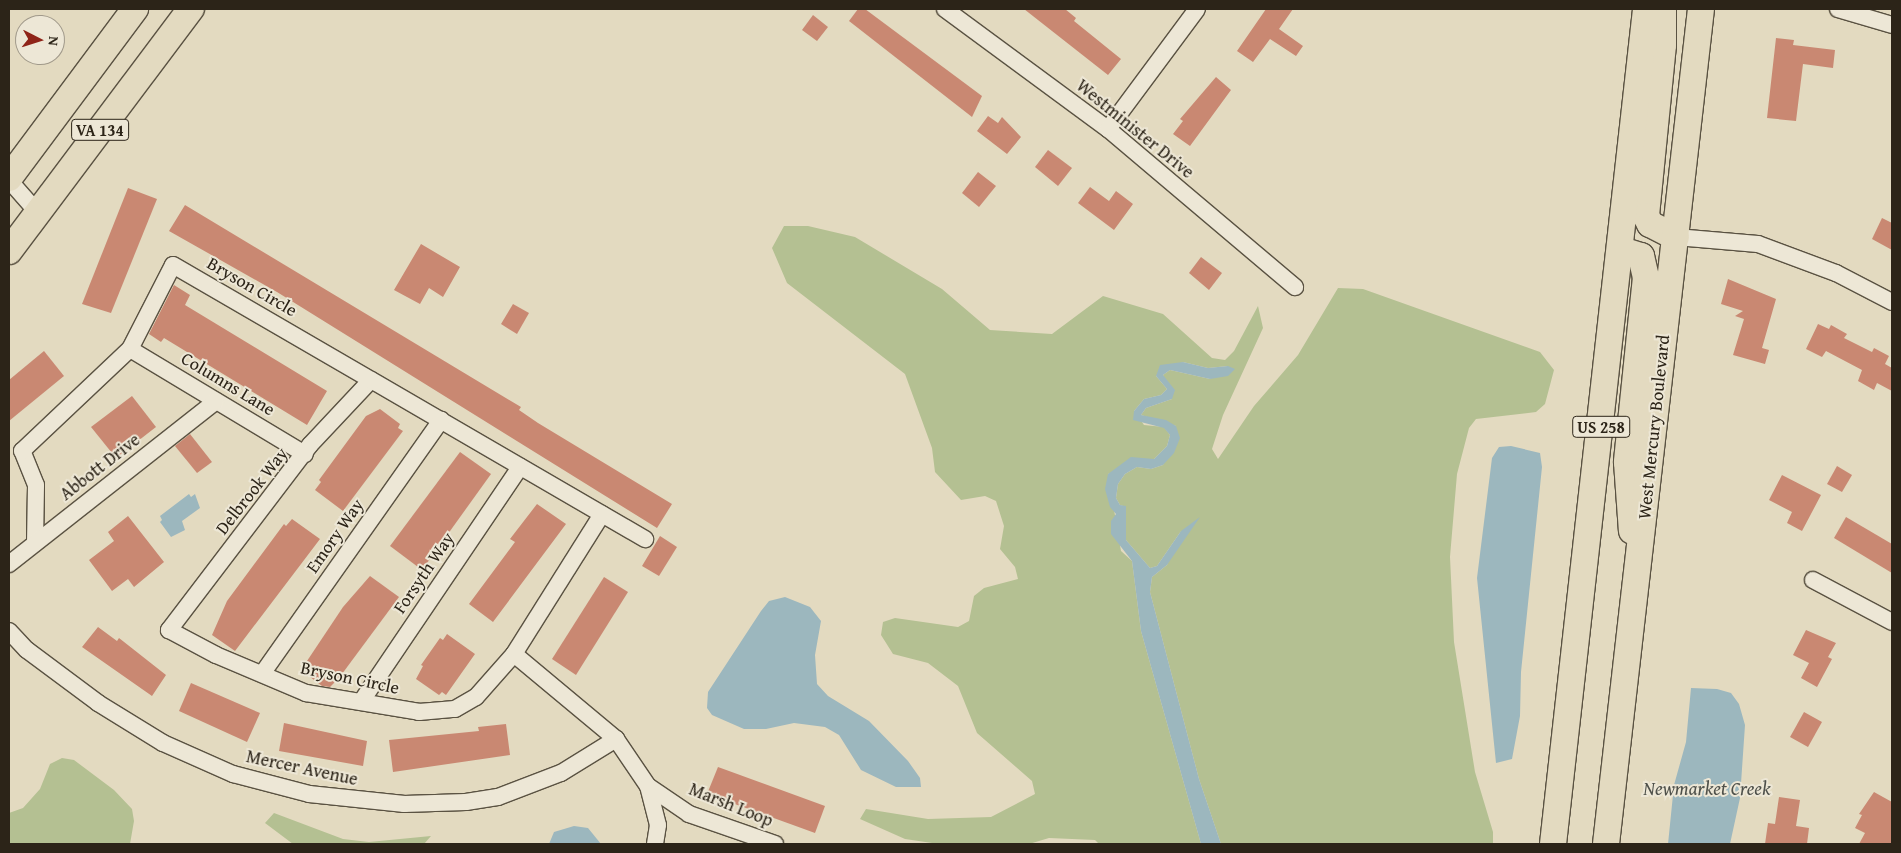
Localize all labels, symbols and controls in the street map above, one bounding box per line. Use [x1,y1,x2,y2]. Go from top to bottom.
north arrow [15,15,65,65]
text: N [44,36,64,47]
street label: Westminister Drive [1072,75,1198,183]
road number: VA 134 [70,116,130,144]
street label: Bryson Circle [203,253,301,321]
street label: West Mercury Boulevard [1634,334,1674,520]
street label: Columns Lane [177,348,279,420]
road number: US 258 [1571,414,1631,441]
street label: Abbott Drive [56,429,144,505]
street label: Delbrook Way [211,443,293,539]
street label: Emory Way [302,495,368,577]
street label: Forsyth Way [389,528,459,618]
street label: Bryson Circle [299,657,401,699]
street label: Mercer Avenue [244,746,360,790]
street label: Marsh Loop [686,778,776,832]
water label: Newmarket Creek [1643,778,1771,800]

